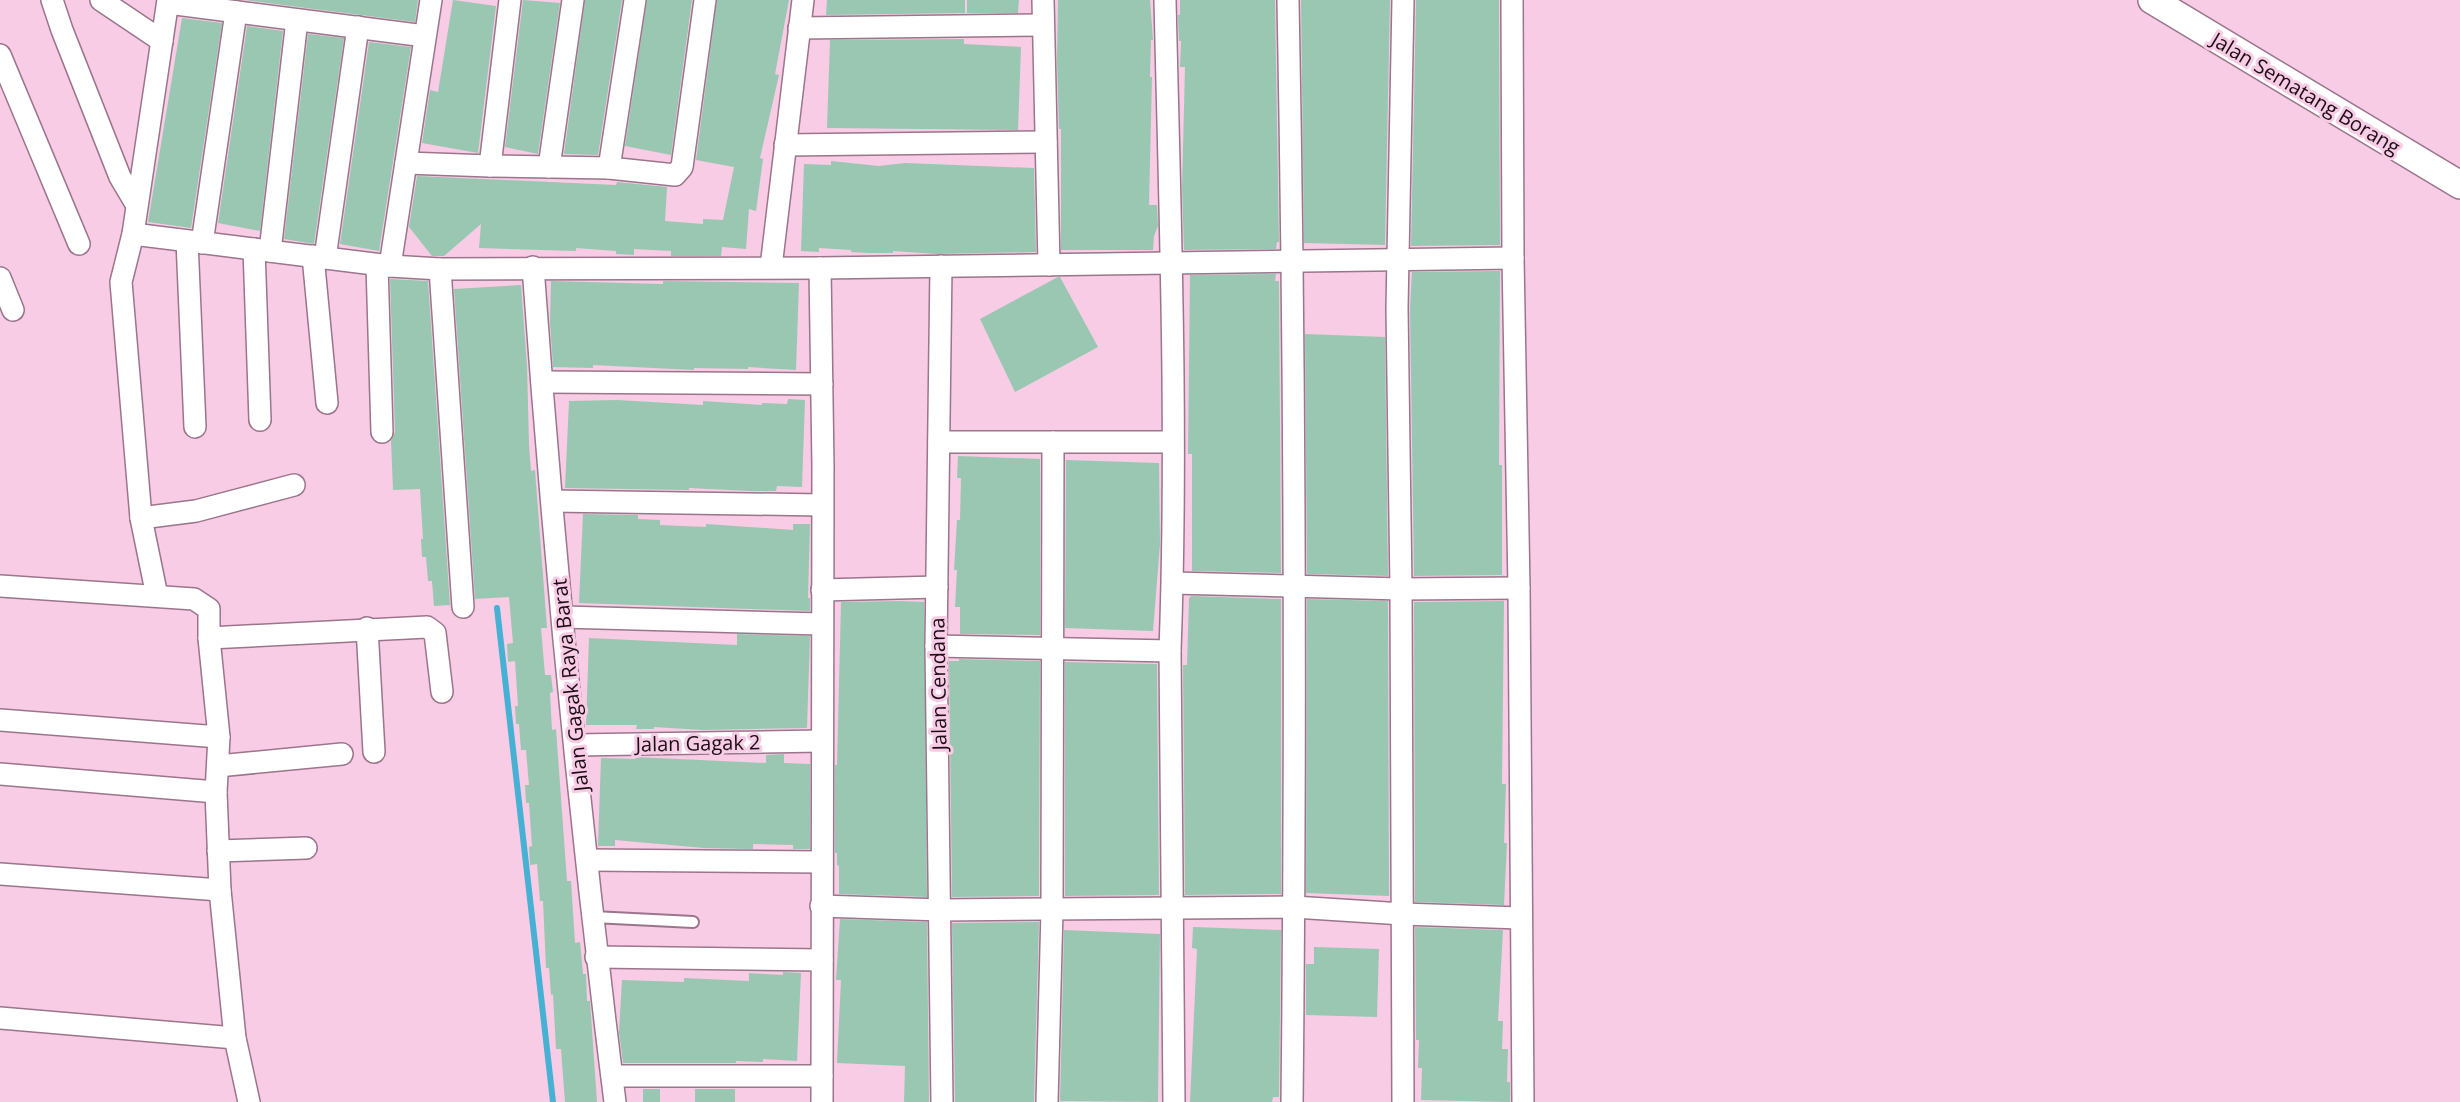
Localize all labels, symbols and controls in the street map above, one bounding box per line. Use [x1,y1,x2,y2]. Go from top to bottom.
street label: Jalan Sematang Borang [2205,25,2406,160]
street label: Jalan Gagak Raya Barat [545,577,595,795]
street label: Jalan Cendana [923,617,953,753]
street label: Jalan Gagak 2 [633,728,761,758]

